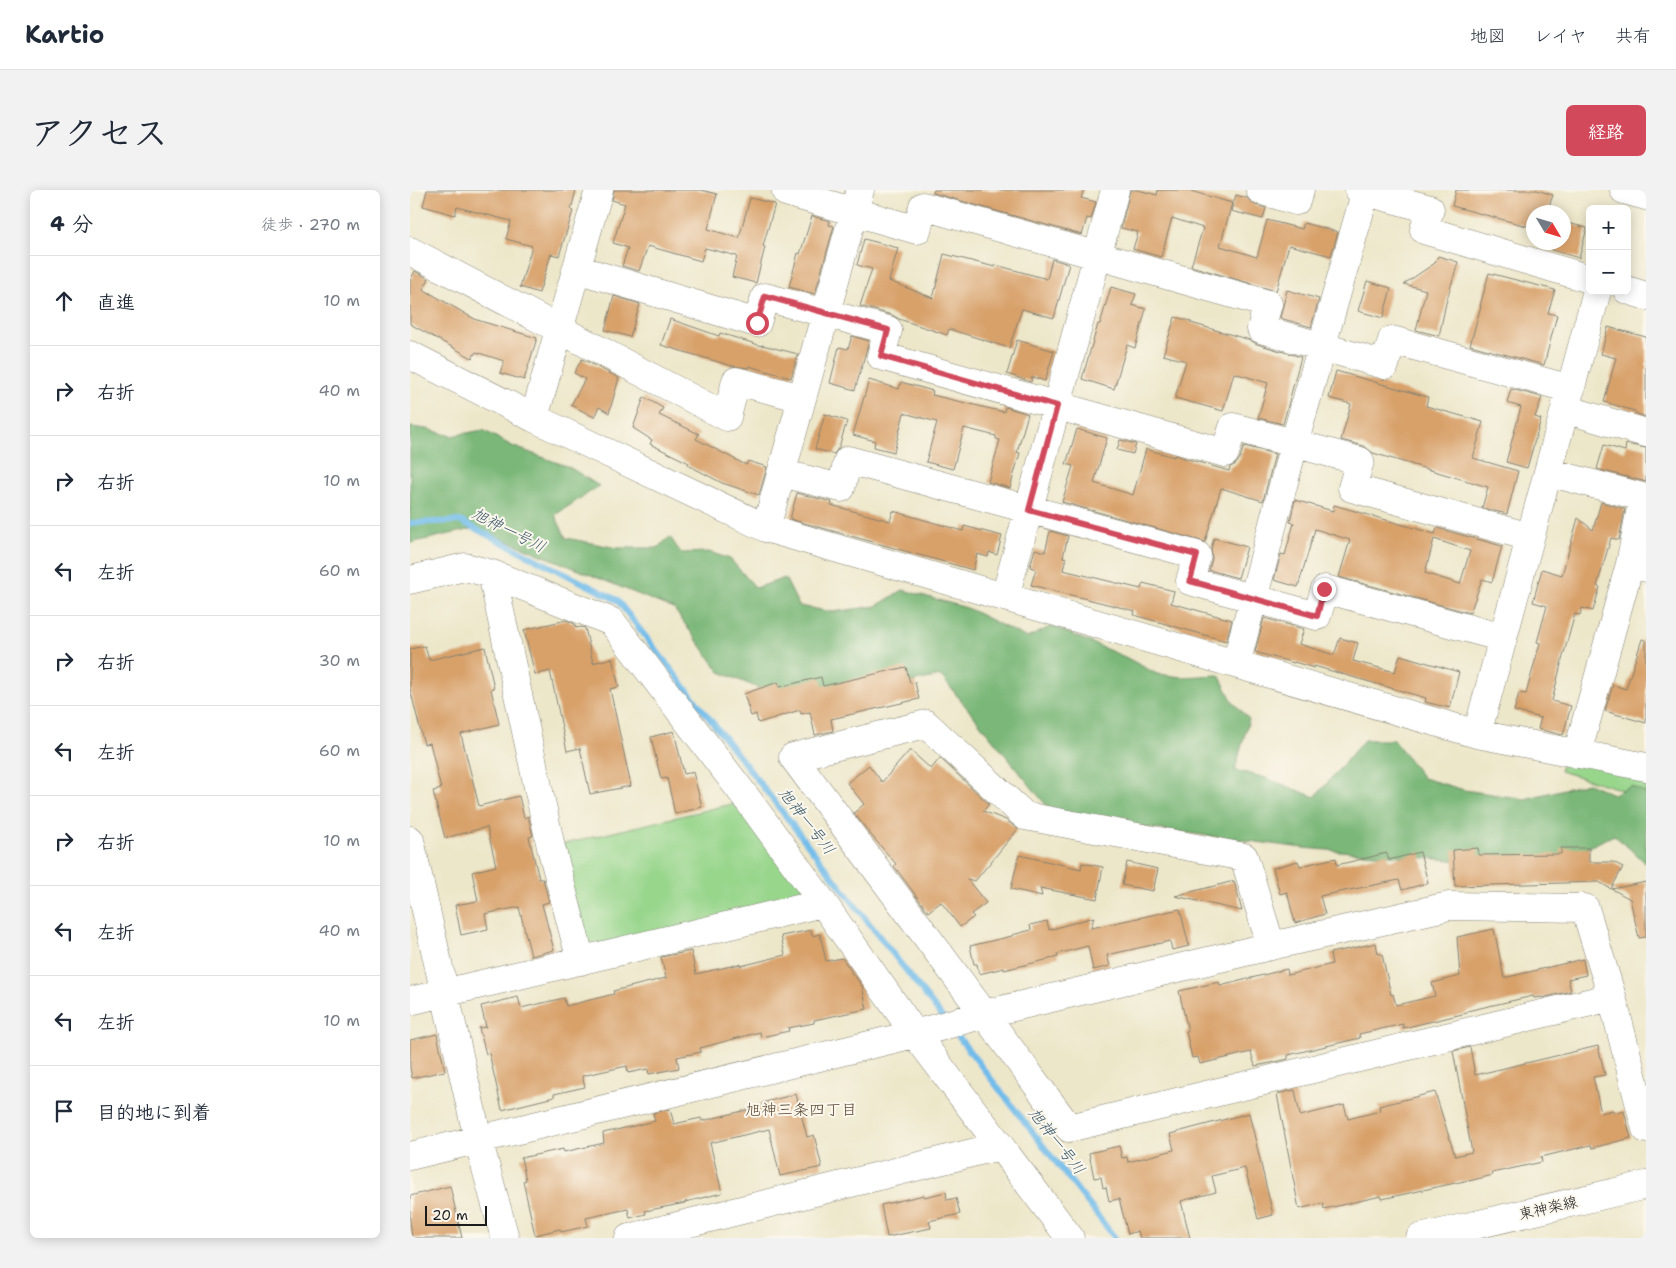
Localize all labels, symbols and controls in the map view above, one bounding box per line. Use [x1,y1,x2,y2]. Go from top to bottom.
text: Kartio [25,19,104,51]
text: 地図 [1470,24,1506,48]
text: レイヤ [1534,24,1587,48]
text: 共有 [1615,24,1651,48]
button: 経路 [1566,105,1646,156]
text: アクセス [30,109,168,156]
north arrow [1526,205,1571,250]
map controls [1586,205,1631,295]
button: + [1586,205,1631,250]
text: 4 分 [50,210,93,238]
text: 徒歩 · 270 m [261,214,360,235]
button: − [1586,250,1631,295]
icon: ahead [50,287,78,315]
text: 直進 [97,290,135,315]
text: 10 m [323,290,360,311]
route start [746,312,769,335]
icon: right [50,377,78,405]
text: 右折 [97,380,135,405]
text: 40 m [318,380,360,401]
icon: right [50,467,78,495]
text: 右折 [97,470,135,495]
text: 10 m [323,470,360,491]
water label: 旭神一号川 [469,502,549,558]
icon: left [50,557,78,585]
text: 左折 [97,560,135,585]
text: 60 m [319,560,360,581]
route end [1313,578,1336,601]
icon: right [50,647,78,675]
text: 右折 [97,650,135,675]
text: 30 m [319,650,360,671]
icon: left [50,737,78,765]
text: 左折 [97,740,135,765]
text: 60 m [319,740,360,761]
water label: 旭神一号川 [774,783,840,859]
icon: right [50,827,78,855]
text: 右折 [97,830,135,855]
text: 10 m [323,830,360,851]
icon: left [50,917,78,945]
text: 左折 [97,920,135,945]
text: 40 m [318,920,360,941]
icon: left [50,1007,78,1035]
text: 左折 [97,1010,135,1035]
text: 10 m [323,1010,360,1031]
icon: arrive [50,1097,78,1125]
district label: 旭神三条四丁目 [745,1099,857,1120]
text: 目的地に到着 [97,1100,211,1125]
water label: 旭神一号川 [1024,1103,1090,1179]
street label: 東神楽線 [1517,1192,1579,1224]
scale bar [425,1203,488,1226]
text: 20 m [432,1206,468,1224]

